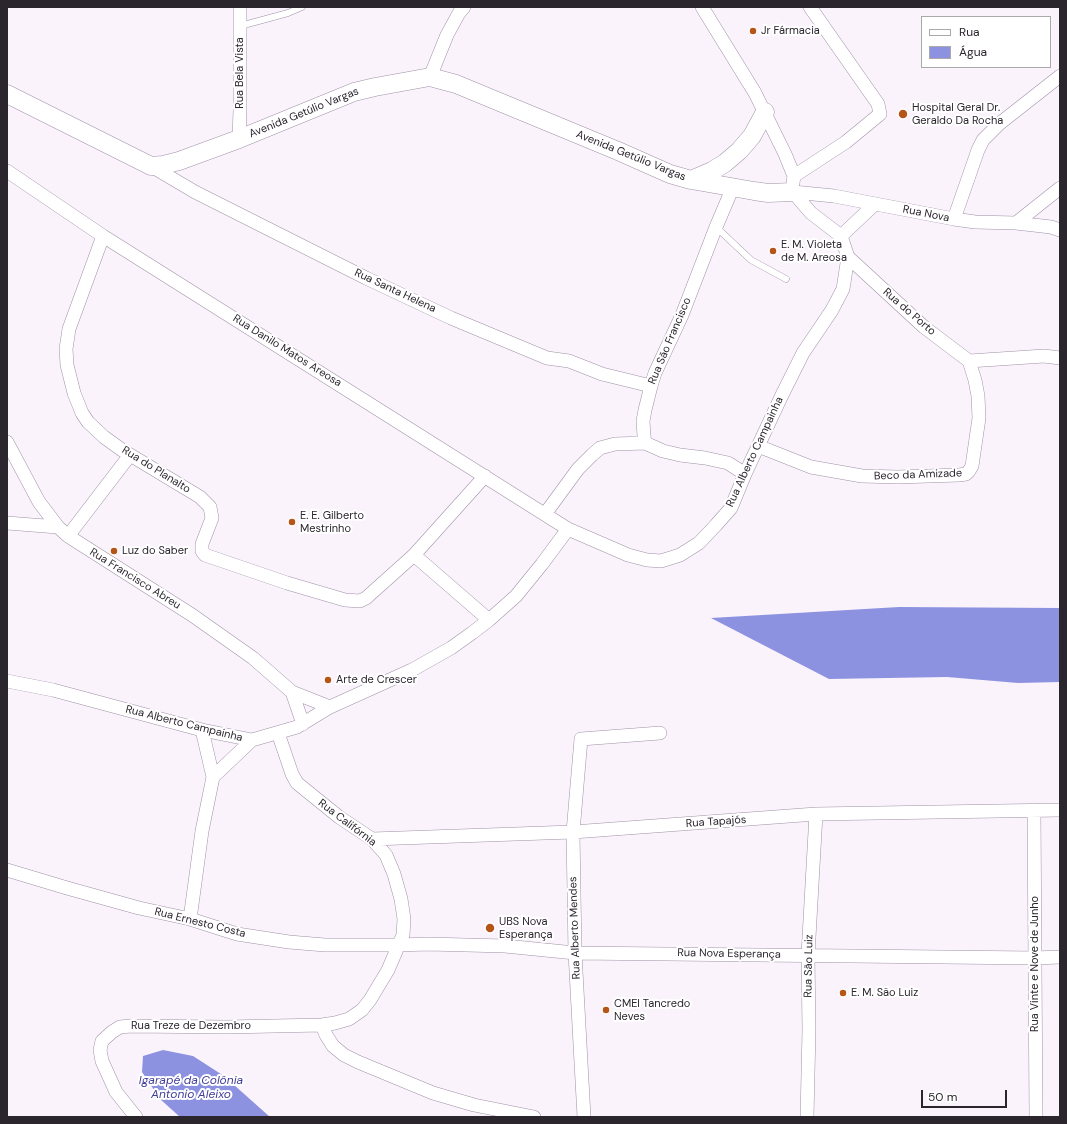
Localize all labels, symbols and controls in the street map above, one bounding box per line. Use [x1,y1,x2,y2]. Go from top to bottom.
legend [921,16,1051,68]
place label: Jr Fármacia [761,24,820,38]
text: Rua [959,24,980,40]
marker: Jr Fármacia [748,26,758,36]
street label: Rua Bela Vista [233,37,247,109]
text: Água [959,44,987,60]
street label: Avenida Getúlio Vargas [247,85,361,141]
place label: Hospital Geral Dr. Geraldo Da Rocha [912,101,1003,127]
marker: Hospital Geral Dr. Geraldo Da Rocha [897,108,909,120]
street label: Avenida Getúlio Vargas [574,128,688,184]
street label: Rua Nova [902,203,950,225]
place label: E. M. Violeta de M. Areosa [781,238,847,264]
marker: E. M. Violeta de M. Areosa [768,246,778,256]
street label: Rua Santa Helena [352,266,438,316]
street label: Rua do Porto [880,286,938,338]
street label: Rua São Francisco [646,296,694,386]
street label: Rua Danilo Matos Areosa [230,312,344,390]
street label: Rua Alberto Campainha [724,395,786,509]
street label: Rua do Planalto [119,444,193,496]
street label: Beco da Amizade [874,467,962,483]
place label: E. E. Gilberto Mestrinho [300,509,364,535]
marker: E. E. Gilberto Mestrinho [287,517,297,527]
place label: Luz do Saber [122,544,188,558]
street label: Rua Francisco Abreu [87,546,183,612]
marker: Luz do Saber [109,546,119,556]
place label: Arte de Crescer [336,673,417,687]
marker: Arte de Crescer [323,675,333,685]
street label: Rua Alberto Campainha [124,703,244,745]
street label: Rua Califórnia [315,797,379,849]
street label: Rua Tapajós [685,813,747,831]
street label: Rua Alberto Mendes [567,876,583,980]
street label: Rua Vinte e Nove de Junho [1028,896,1042,1032]
street label: Rua Ernesto Costa [153,905,247,941]
place label: UBS Nova Esperança [499,915,553,941]
marker: UBS Nova Esperança [484,922,496,934]
street label: Rua São Luiz [802,934,816,998]
street label: Rua Nova Esperança [677,946,781,962]
place label: E. M. São Luiz [851,986,918,1000]
marker: E. M. São Luiz [838,988,848,998]
place label: CMEI Tancredo Neves [614,997,690,1023]
marker: CMEI Tancredo Neves [601,1005,611,1015]
street label: Rua Treze de Dezembro [131,1019,251,1033]
water label: Igarapé da Colônia Antonio Aleixo [139,1074,243,1102]
scale bar [923,1082,1009,1108]
text: 50 m [928,1089,957,1105]

